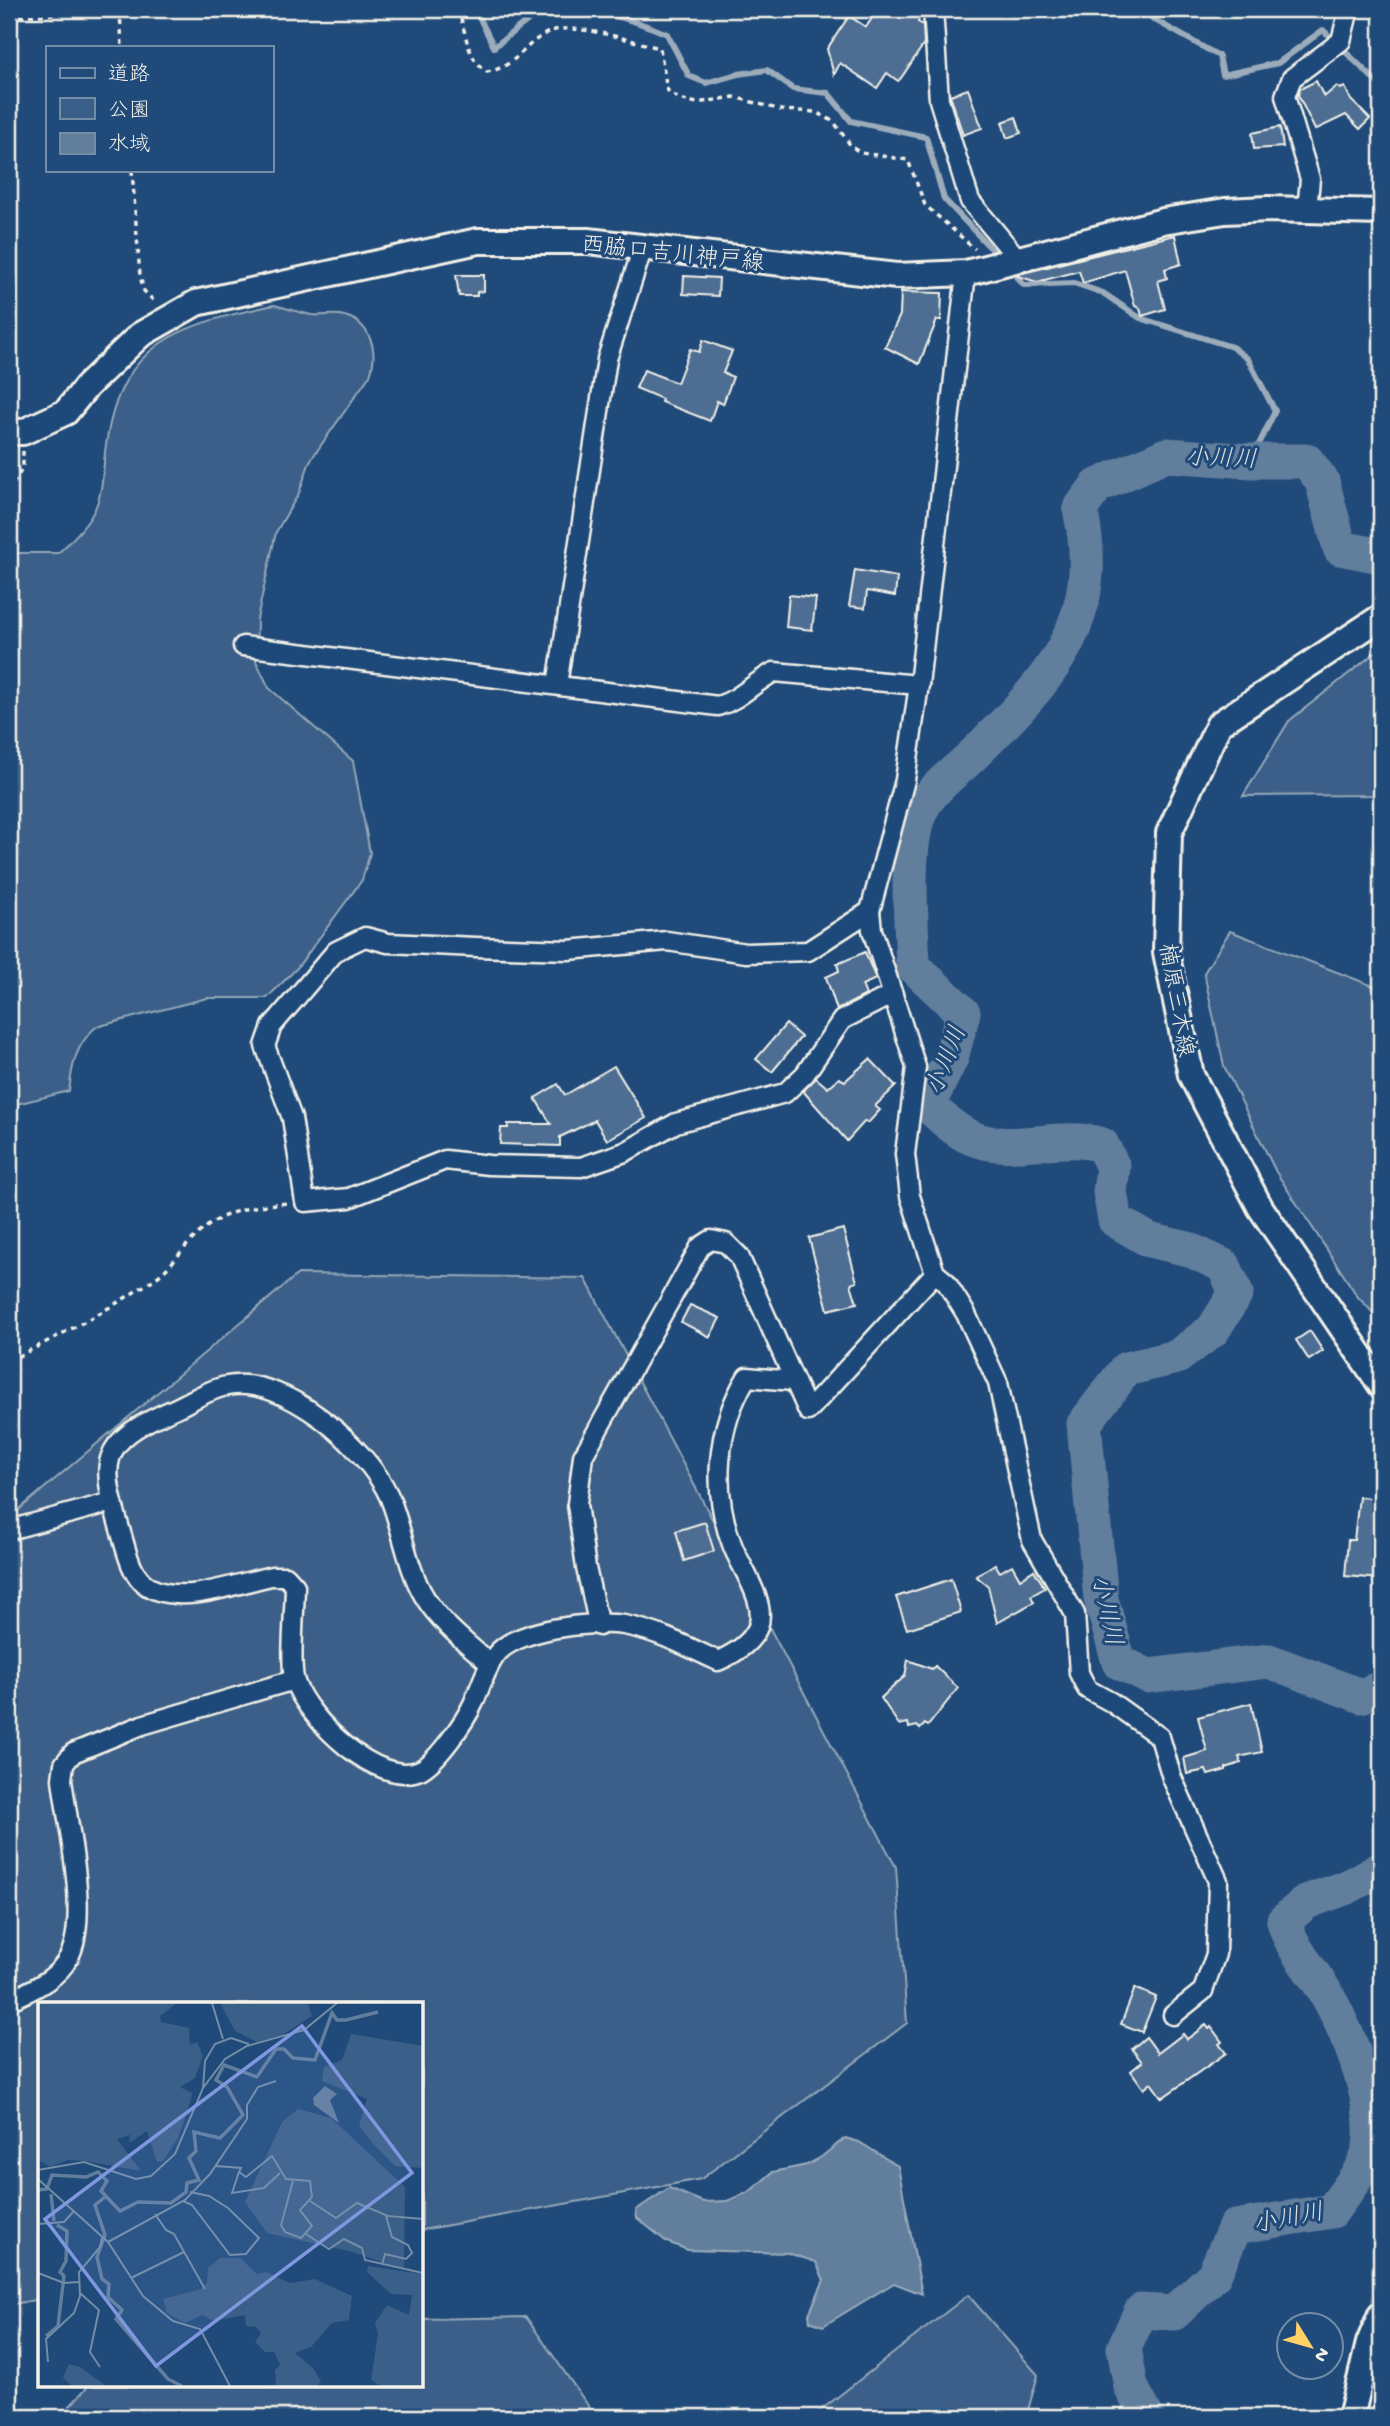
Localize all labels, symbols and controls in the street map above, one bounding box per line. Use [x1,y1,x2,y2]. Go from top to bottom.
legend [46,46,273,172]
text: 道路 [108,63,150,89]
text: 公園 [108,100,150,125]
text: 水域 [108,133,150,159]
street label: 西脇口吉川神戸線 [580,231,766,279]
water label: 小川川 [1184,445,1257,476]
street label: 楠原三木線 [1151,941,1199,1060]
water label: 小川川 [922,1022,975,1100]
water label: 小川川 [1083,1572,1126,1649]
inset map [38,2002,424,2388]
water label: 小川川 [1251,2199,1327,2242]
north arrow [1274,2310,1344,2380]
text: N [1308,2342,1334,2366]

